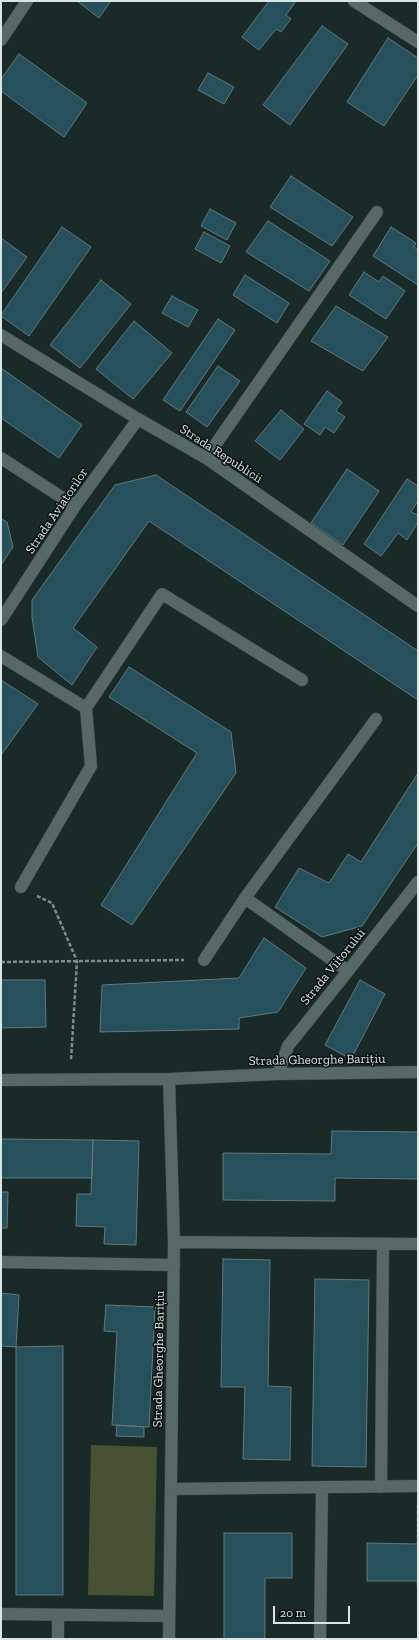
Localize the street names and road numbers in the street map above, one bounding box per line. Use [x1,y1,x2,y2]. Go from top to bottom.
street label: Strada Republicii [177,421,265,487]
street label: Strada Aviatorilor [22,465,92,557]
street label: Strada Viitorului [297,926,369,1008]
street label: Strada Gheorghe Barițiu [248,1051,386,1069]
street label: Strada Gheorghe Barițiu [150,1290,168,1428]

